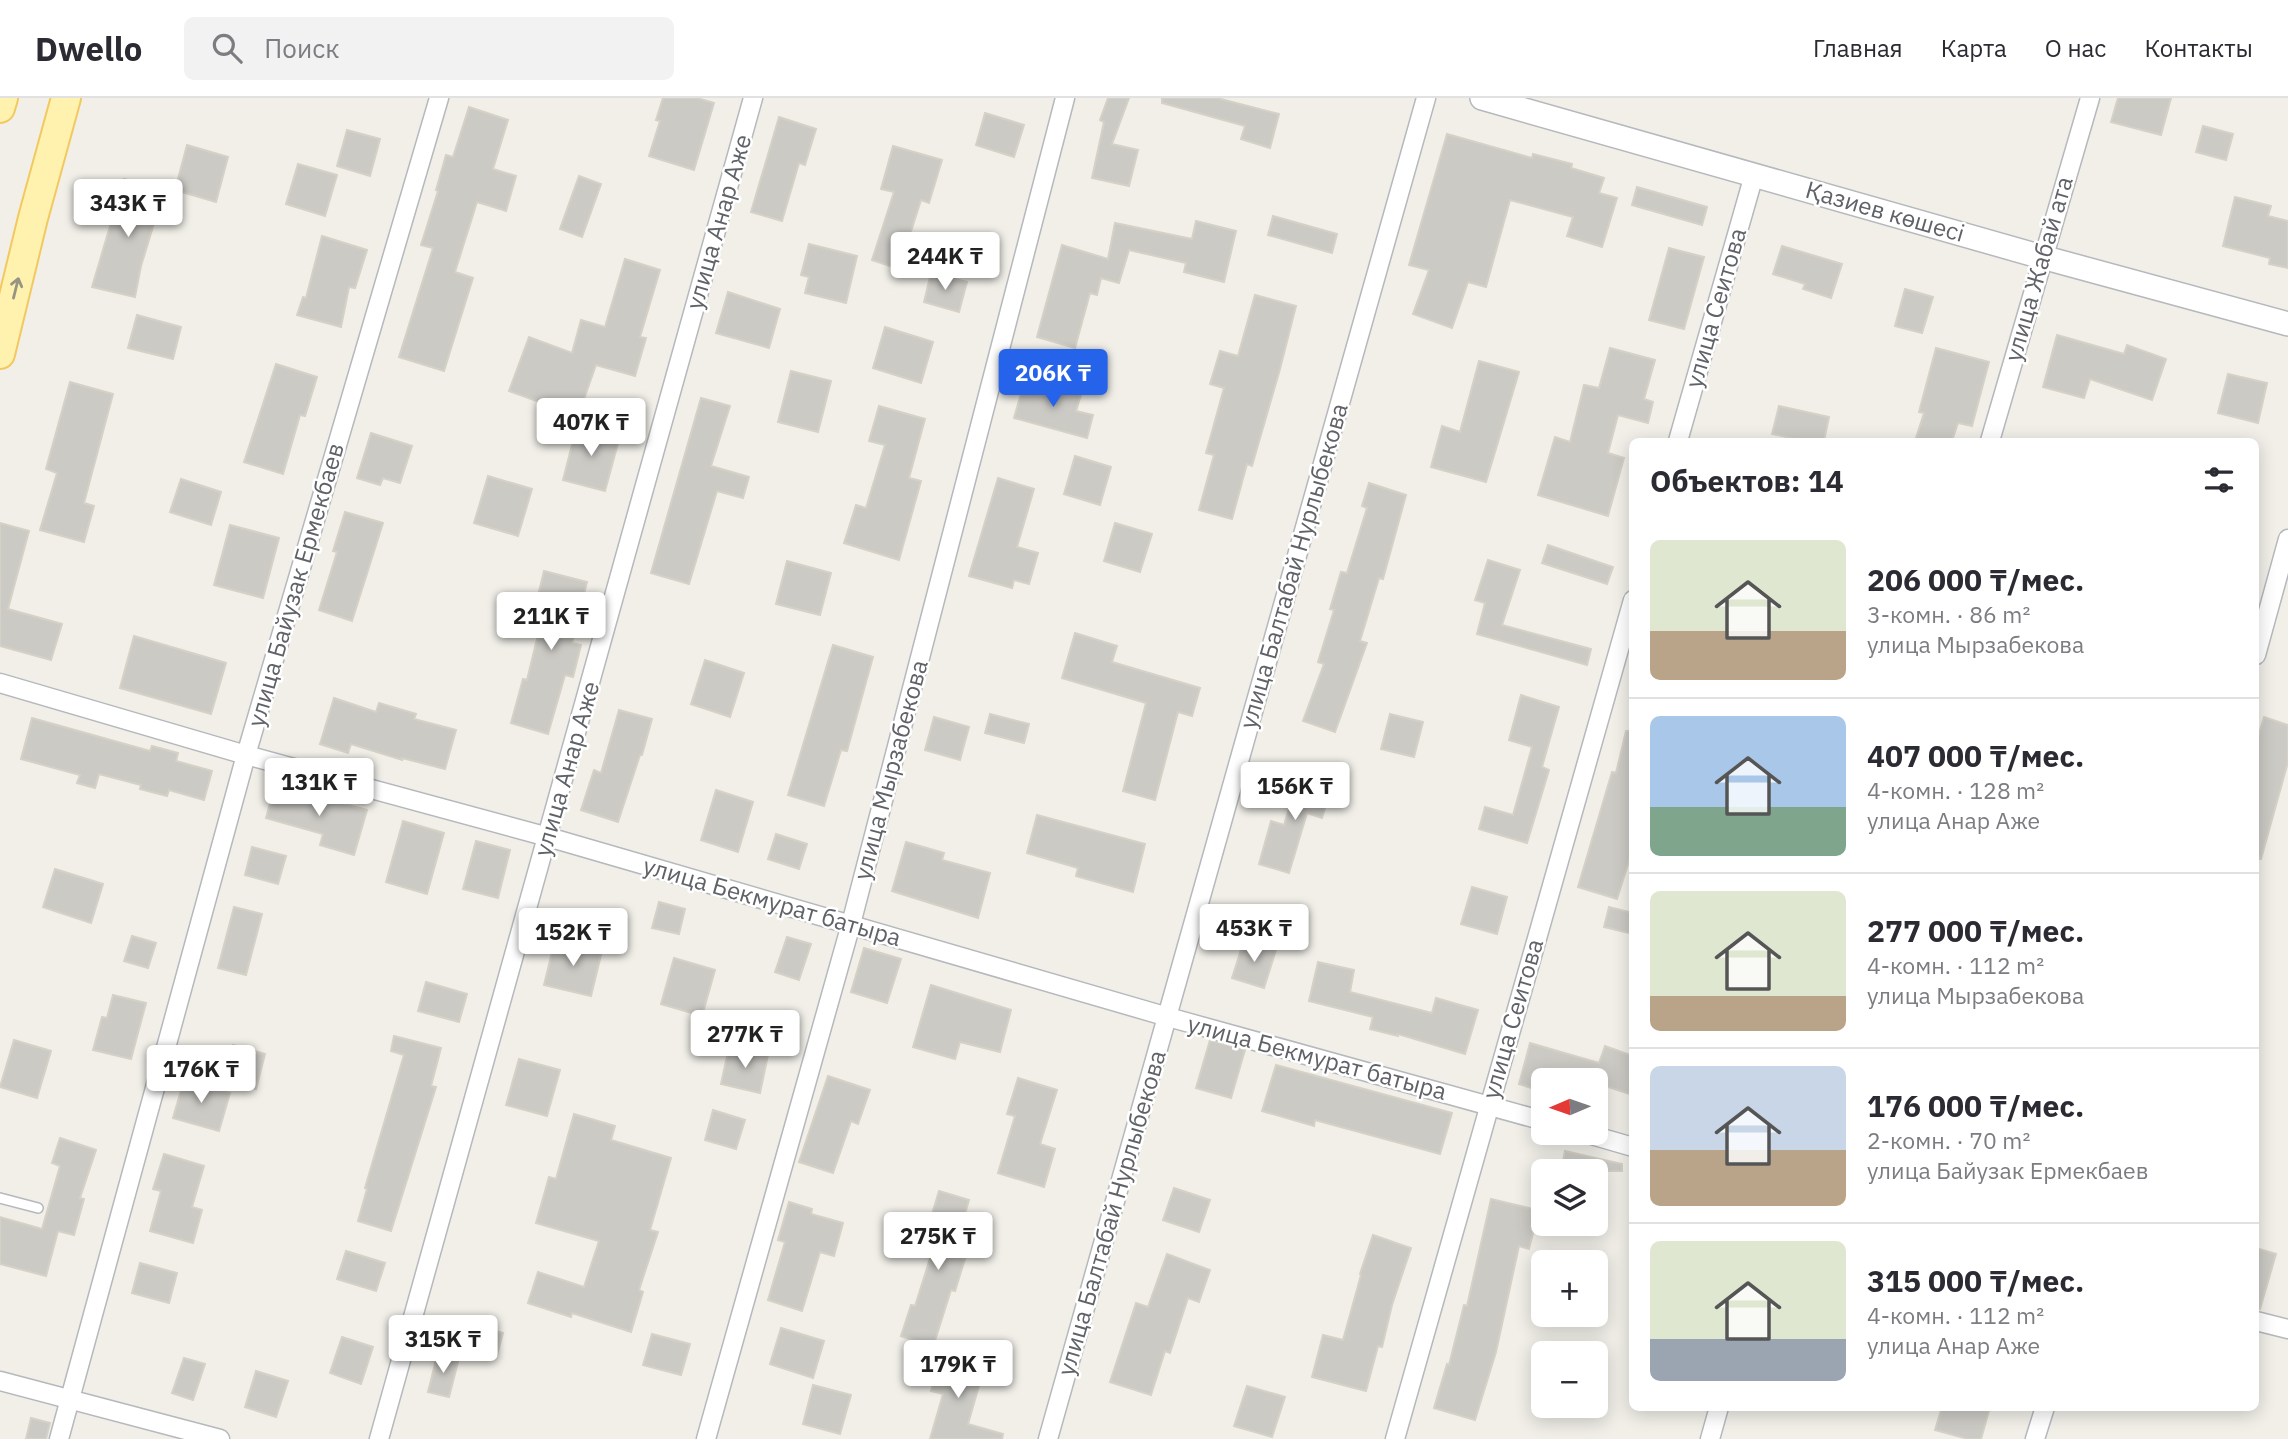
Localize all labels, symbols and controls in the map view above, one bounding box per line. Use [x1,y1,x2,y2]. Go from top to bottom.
search box [184,17,674,80]
text: Dwello [35,27,142,70]
icon: search [208,29,246,67]
text: Поиск [264,31,340,65]
text: Главная [1813,32,1903,64]
text: Карта [1941,32,2007,64]
text: О нас [2045,32,2106,64]
text: Контакты [2144,32,2253,64]
street label: улица Анар Аже [678,130,758,313]
street label: улица Жабай ата [1996,172,2080,365]
street label: Қазиев көшесі [1802,173,1968,249]
pin: 343K ₸ [71,180,185,239]
text: 343K ₸ [90,187,166,217]
street label: улица Сеитова [1677,224,1753,391]
pin: 244K ₸ [888,232,1002,292]
text: 244K ₸ [907,240,983,270]
one-way arrow [10,277,23,300]
pin: 206K ₸ [996,350,1110,409]
text: 206K ₸ [1015,357,1091,387]
pin: 407K ₸ [534,398,648,458]
street label: улица Балтабай Нурлыбекова [1231,399,1355,732]
text: 407K ₸ [553,406,629,436]
street label: улица Байузак Ермекбаев [239,439,351,730]
text: Объектов: 14 [1650,461,1844,500]
icon: filters [2200,461,2238,499]
text: 206 000 ₸/мес. [1867,560,2084,599]
icon: home [1706,568,1790,652]
pin: 211K ₸ [494,592,608,652]
text: 3-комн. · 86 m² [1867,599,2030,629]
text: 211K ₸ [513,600,589,630]
text: улица Мырзабекова [1867,629,2084,659]
street label: улица Мырзабекова [845,656,935,883]
street label: улица Анар Аже [526,677,606,860]
text: 407 000 ₸/мес. [1867,736,2084,775]
icon: home [1706,744,1790,828]
pin: 131K ₸ [262,758,376,818]
pin: 156K ₸ [1238,762,1352,822]
text: 131K ₸ [281,766,357,796]
text: 156K ₸ [1257,770,1333,800]
text: 4-комн. · 128 m² [1867,775,2044,805]
text: улица Анар Аже [1867,805,2040,835]
street label: улица Бекмурат батыра [639,849,905,953]
pin: 453K ₸ [1197,904,1311,964]
pin: 152K ₸ [516,908,630,968]
text: 277 000 ₸/мес. [1867,911,2084,950]
text: 453K ₸ [1216,912,1292,942]
text: 152K ₸ [535,916,611,946]
icon: home [1706,919,1790,1003]
street label: улица Сеитова [1474,935,1550,1102]
text: 4-комн. · 112 m² [1867,950,2044,980]
text: улица Мырзабекова [1867,980,2084,1010]
street label: улица Бекмурат батыра [1184,1007,1451,1107]
pin: 277K ₸ [688,1010,802,1070]
text: 277K ₸ [707,1018,783,1048]
pin: 176K ₸ [144,1046,258,1105]
street label: улица Балтабай Нурлыбекова [1049,1046,1173,1379]
text: 176K ₸ [163,1053,239,1083]
north arrow [1531,1068,1608,1144]
map controls [1531,1068,1608,1418]
text: 176 000 ₸/мес. [1867,1086,2084,1125]
icon: home [1706,1094,1790,1178]
text: 2-комн. · 70 m² [1867,1125,2030,1155]
text: улица Байузак Ермекбаев [1867,1155,2149,1185]
button: layers [1531,1159,1608,1236]
pin: 275K ₸ [881,1212,995,1272]
text: 275K ₸ [900,1220,976,1250]
button: + [1531,1250,1608,1327]
text: 315 000 ₸/мес. [1867,1261,2084,1300]
icon: home [1706,1269,1790,1353]
text: 4-комн. · 112 m² [1867,1300,2044,1330]
pin: 315K ₸ [386,1316,500,1375]
text: 315K ₸ [405,1323,481,1353]
text: улица Анар Аже [1867,1330,2040,1360]
pin: 179K ₸ [901,1340,1015,1400]
button: − [1531,1341,1608,1418]
text: 179K ₸ [920,1348,996,1378]

